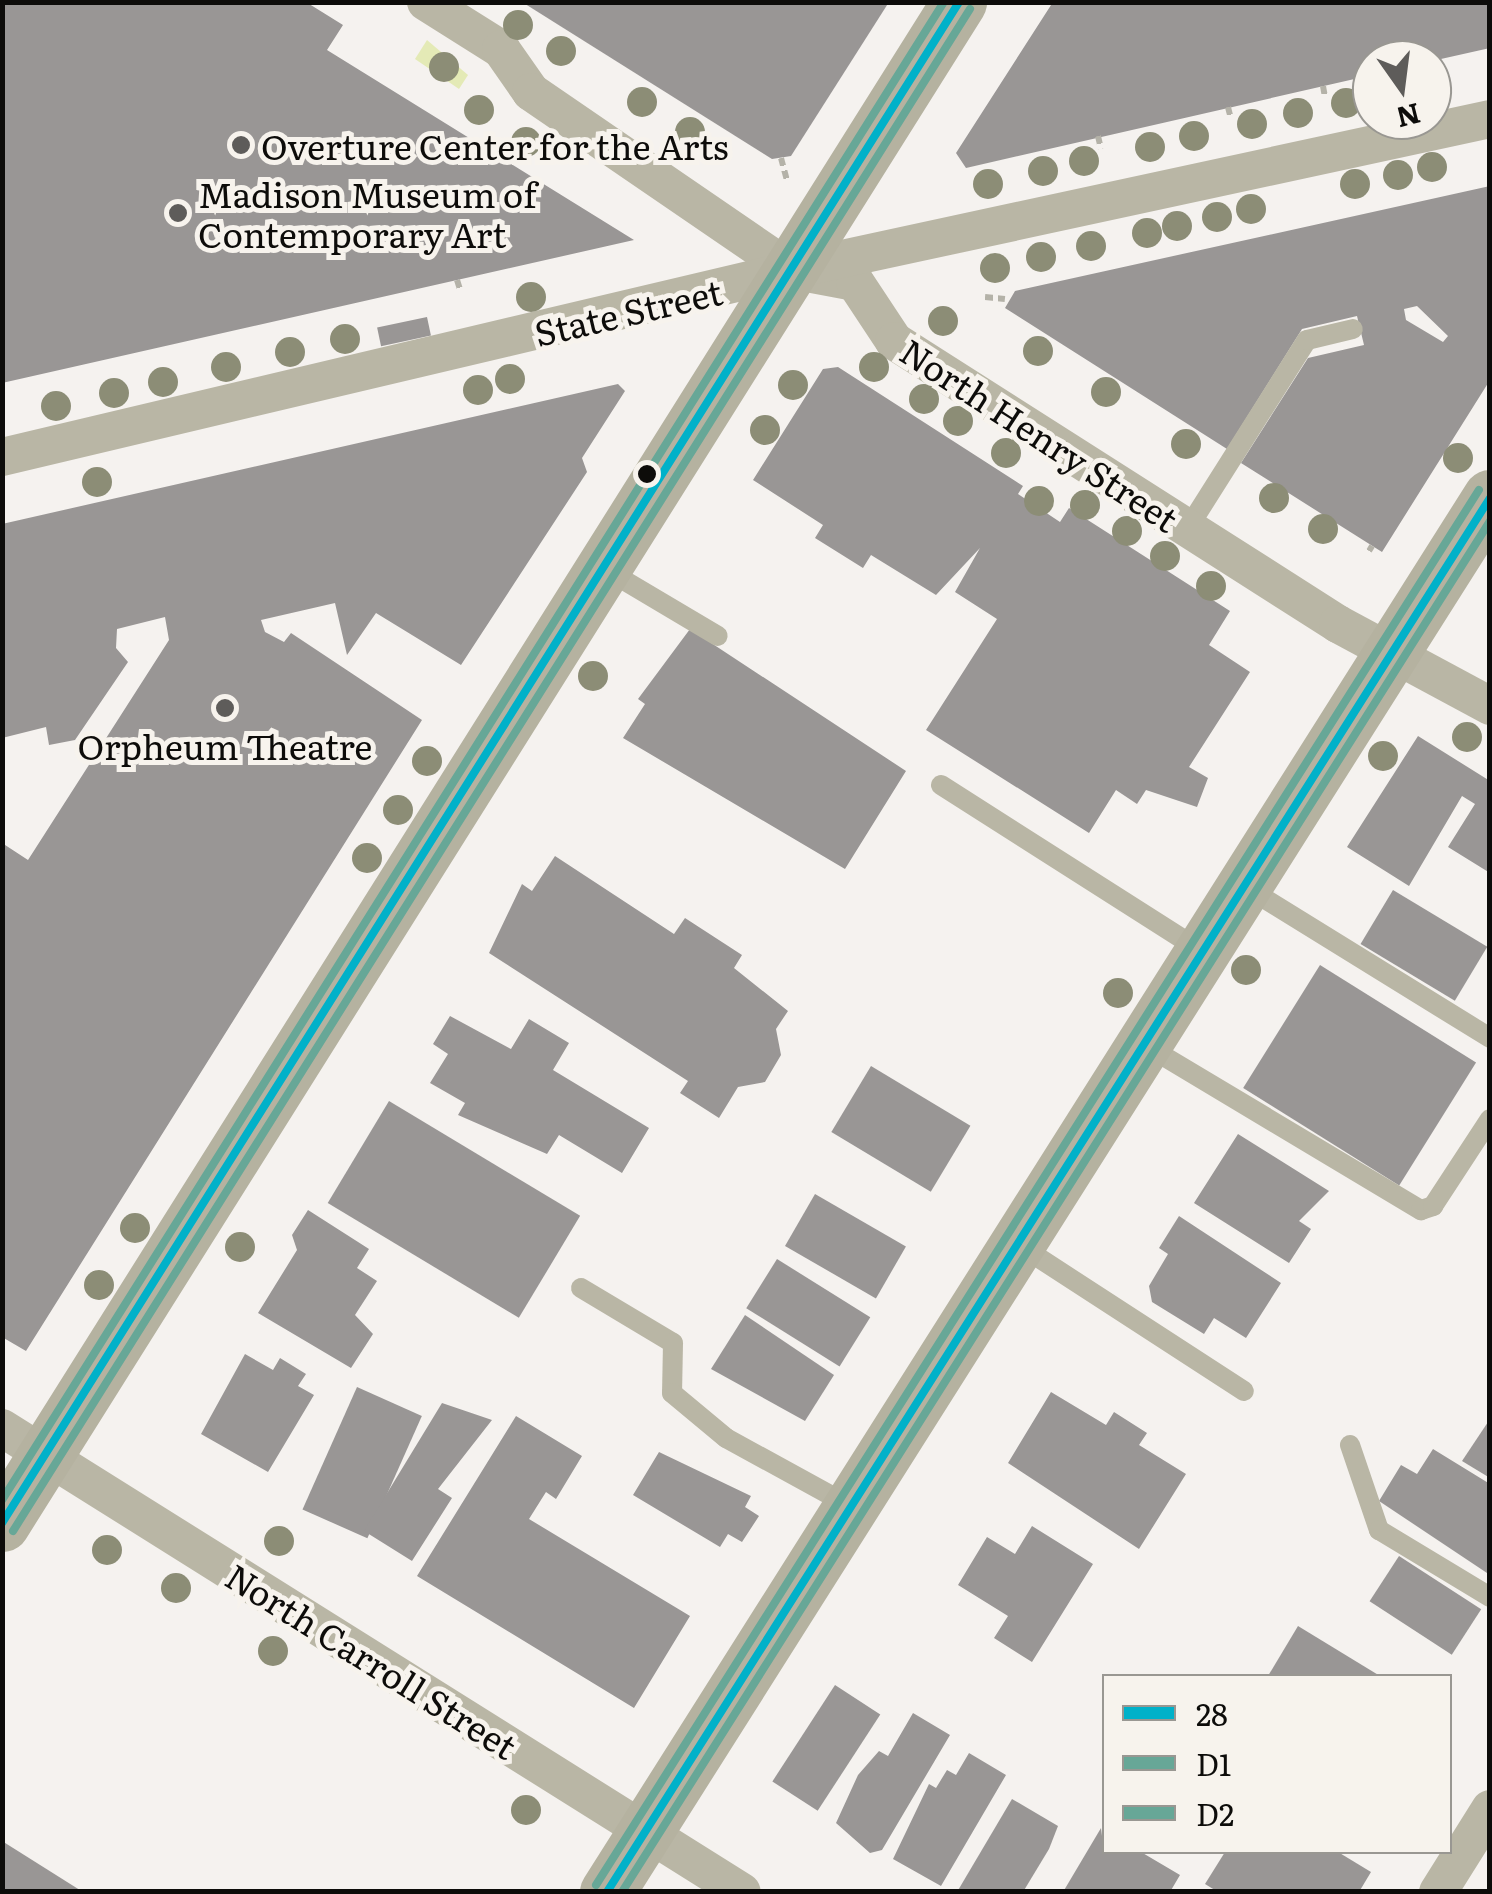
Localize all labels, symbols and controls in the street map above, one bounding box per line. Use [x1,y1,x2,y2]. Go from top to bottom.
north arrow [1352,40,1452,140]
text: N [1392,94,1425,140]
place label: Overture Center for the Arts [261,124,729,166]
marker: Overture Center for the Arts [230,134,252,156]
place label: Madison Museum of Contemporary Art [198,172,537,254]
marker: Madison Museum of Contemporary Art [167,202,189,224]
street label: State Street [530,269,726,353]
street label: North Henry Street [894,329,1186,539]
unlabelled marker [637,464,657,484]
marker: Orpheum Theatre [214,697,236,719]
place label: Orpheum Theatre [77,724,373,766]
street label: North Carroll Street [219,1554,525,1766]
legend [1102,1674,1452,1854]
text: 28 [1196,1691,1228,1735]
text: D1 [1196,1741,1231,1785]
text: D2 [1196,1791,1234,1835]

